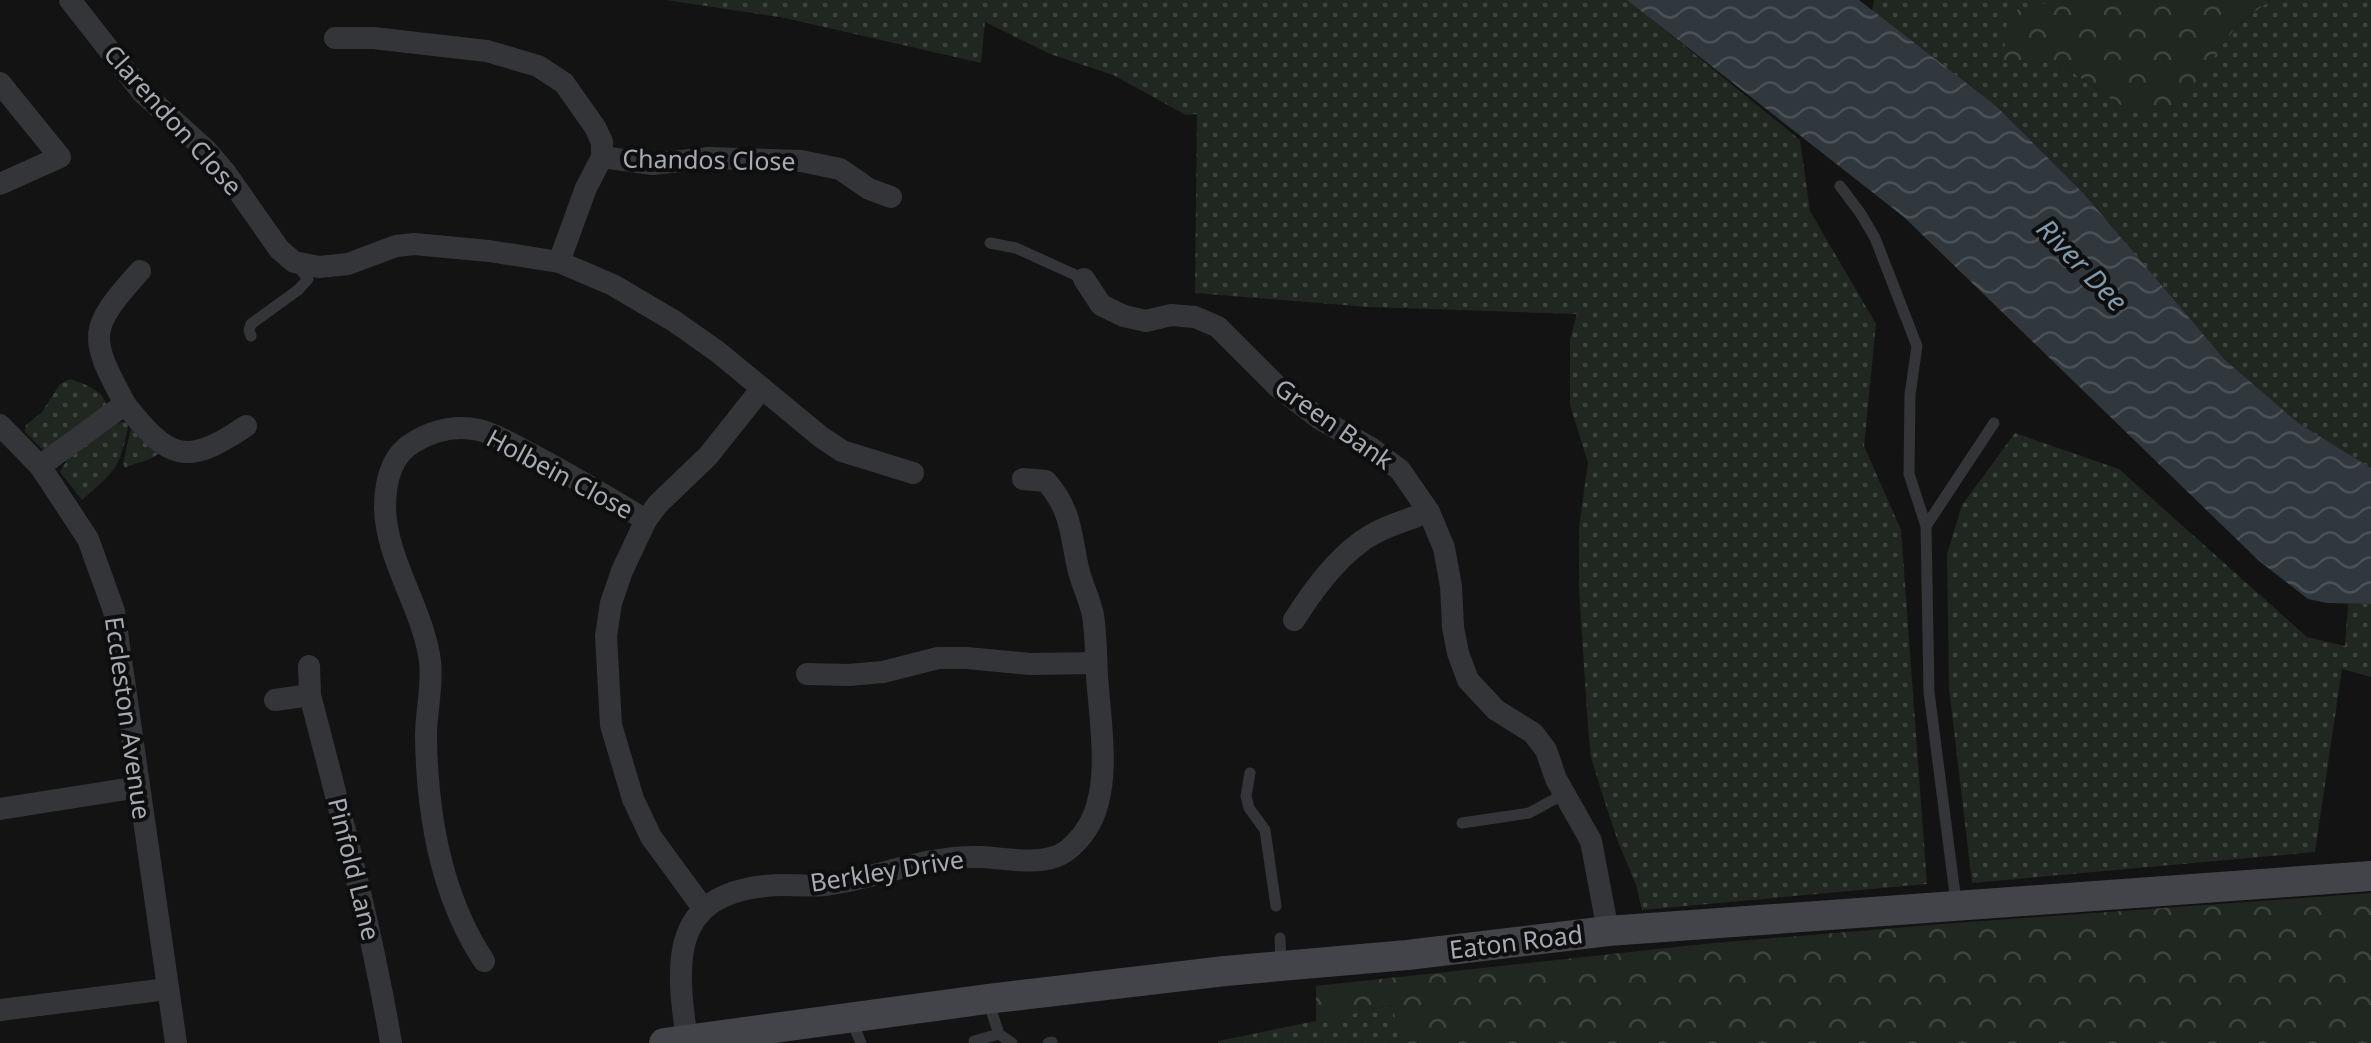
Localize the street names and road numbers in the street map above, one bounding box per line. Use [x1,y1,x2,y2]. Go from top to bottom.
street label: Clarendon Close [97,37,250,202]
street label: Chandos Close [622,140,796,178]
street label: Green Bank [1269,370,1401,477]
street label: Holbein Close [481,420,640,526]
street label: Eccleston Avenue [98,614,160,821]
street label: Pinfold Lane [321,794,389,944]
street label: Berkley Drive [808,841,966,899]
street label: Eaton Road [1447,916,1585,966]

